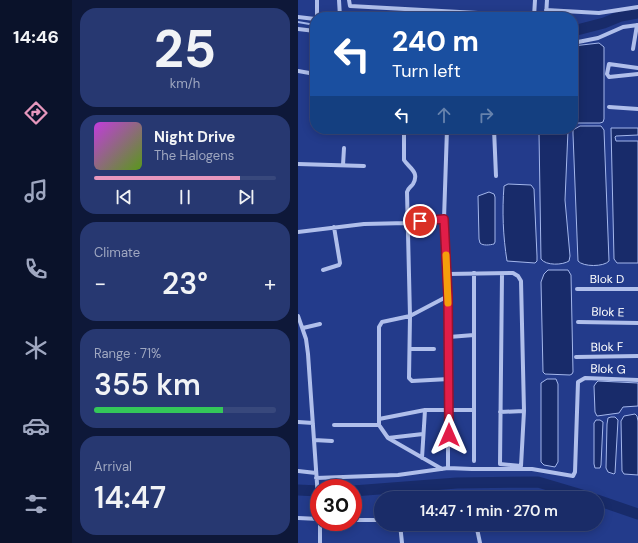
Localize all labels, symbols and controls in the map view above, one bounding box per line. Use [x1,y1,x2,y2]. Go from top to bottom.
text: 25 [154,15,216,83]
text: 240 m [392,23,479,60]
text: 14:46 [13,25,59,49]
icon: left [326,28,378,80]
text: Turn left [392,59,461,83]
text: km/h [170,75,200,92]
icon: directions [22,99,50,127]
icon: left [391,104,413,126]
icon: ahead [433,104,455,126]
icon: right [475,104,497,126]
text: Night Drive [154,127,235,147]
text: The Halogens [154,147,234,164]
icon: music [22,177,50,205]
icon: previous [113,186,135,208]
icon: pause [174,186,196,208]
icon: next [235,186,257,208]
pin [403,204,437,238]
icon: arrive [409,210,431,232]
text: Climate [94,244,140,261]
icon: phone [22,255,50,283]
text: 23° [162,264,208,303]
text: − [94,269,106,298]
text: + [264,269,276,298]
street label: Blok D [590,271,624,287]
street label: Blok E [591,303,625,321]
icon: climate [22,334,50,362]
street label: Blok F [591,339,624,355]
text: Range · 71% [94,345,161,362]
street label: Blok G [590,360,626,378]
text: 355 km [94,365,201,404]
icon: car [22,412,50,440]
position arrow [428,414,470,456]
text: Arrival [94,458,132,475]
text: 14:47 [94,478,166,517]
speed limit sign: 30 [310,479,362,531]
icon: filters [22,490,50,518]
text: 14:47 · 1 min · 270 m [420,501,558,521]

